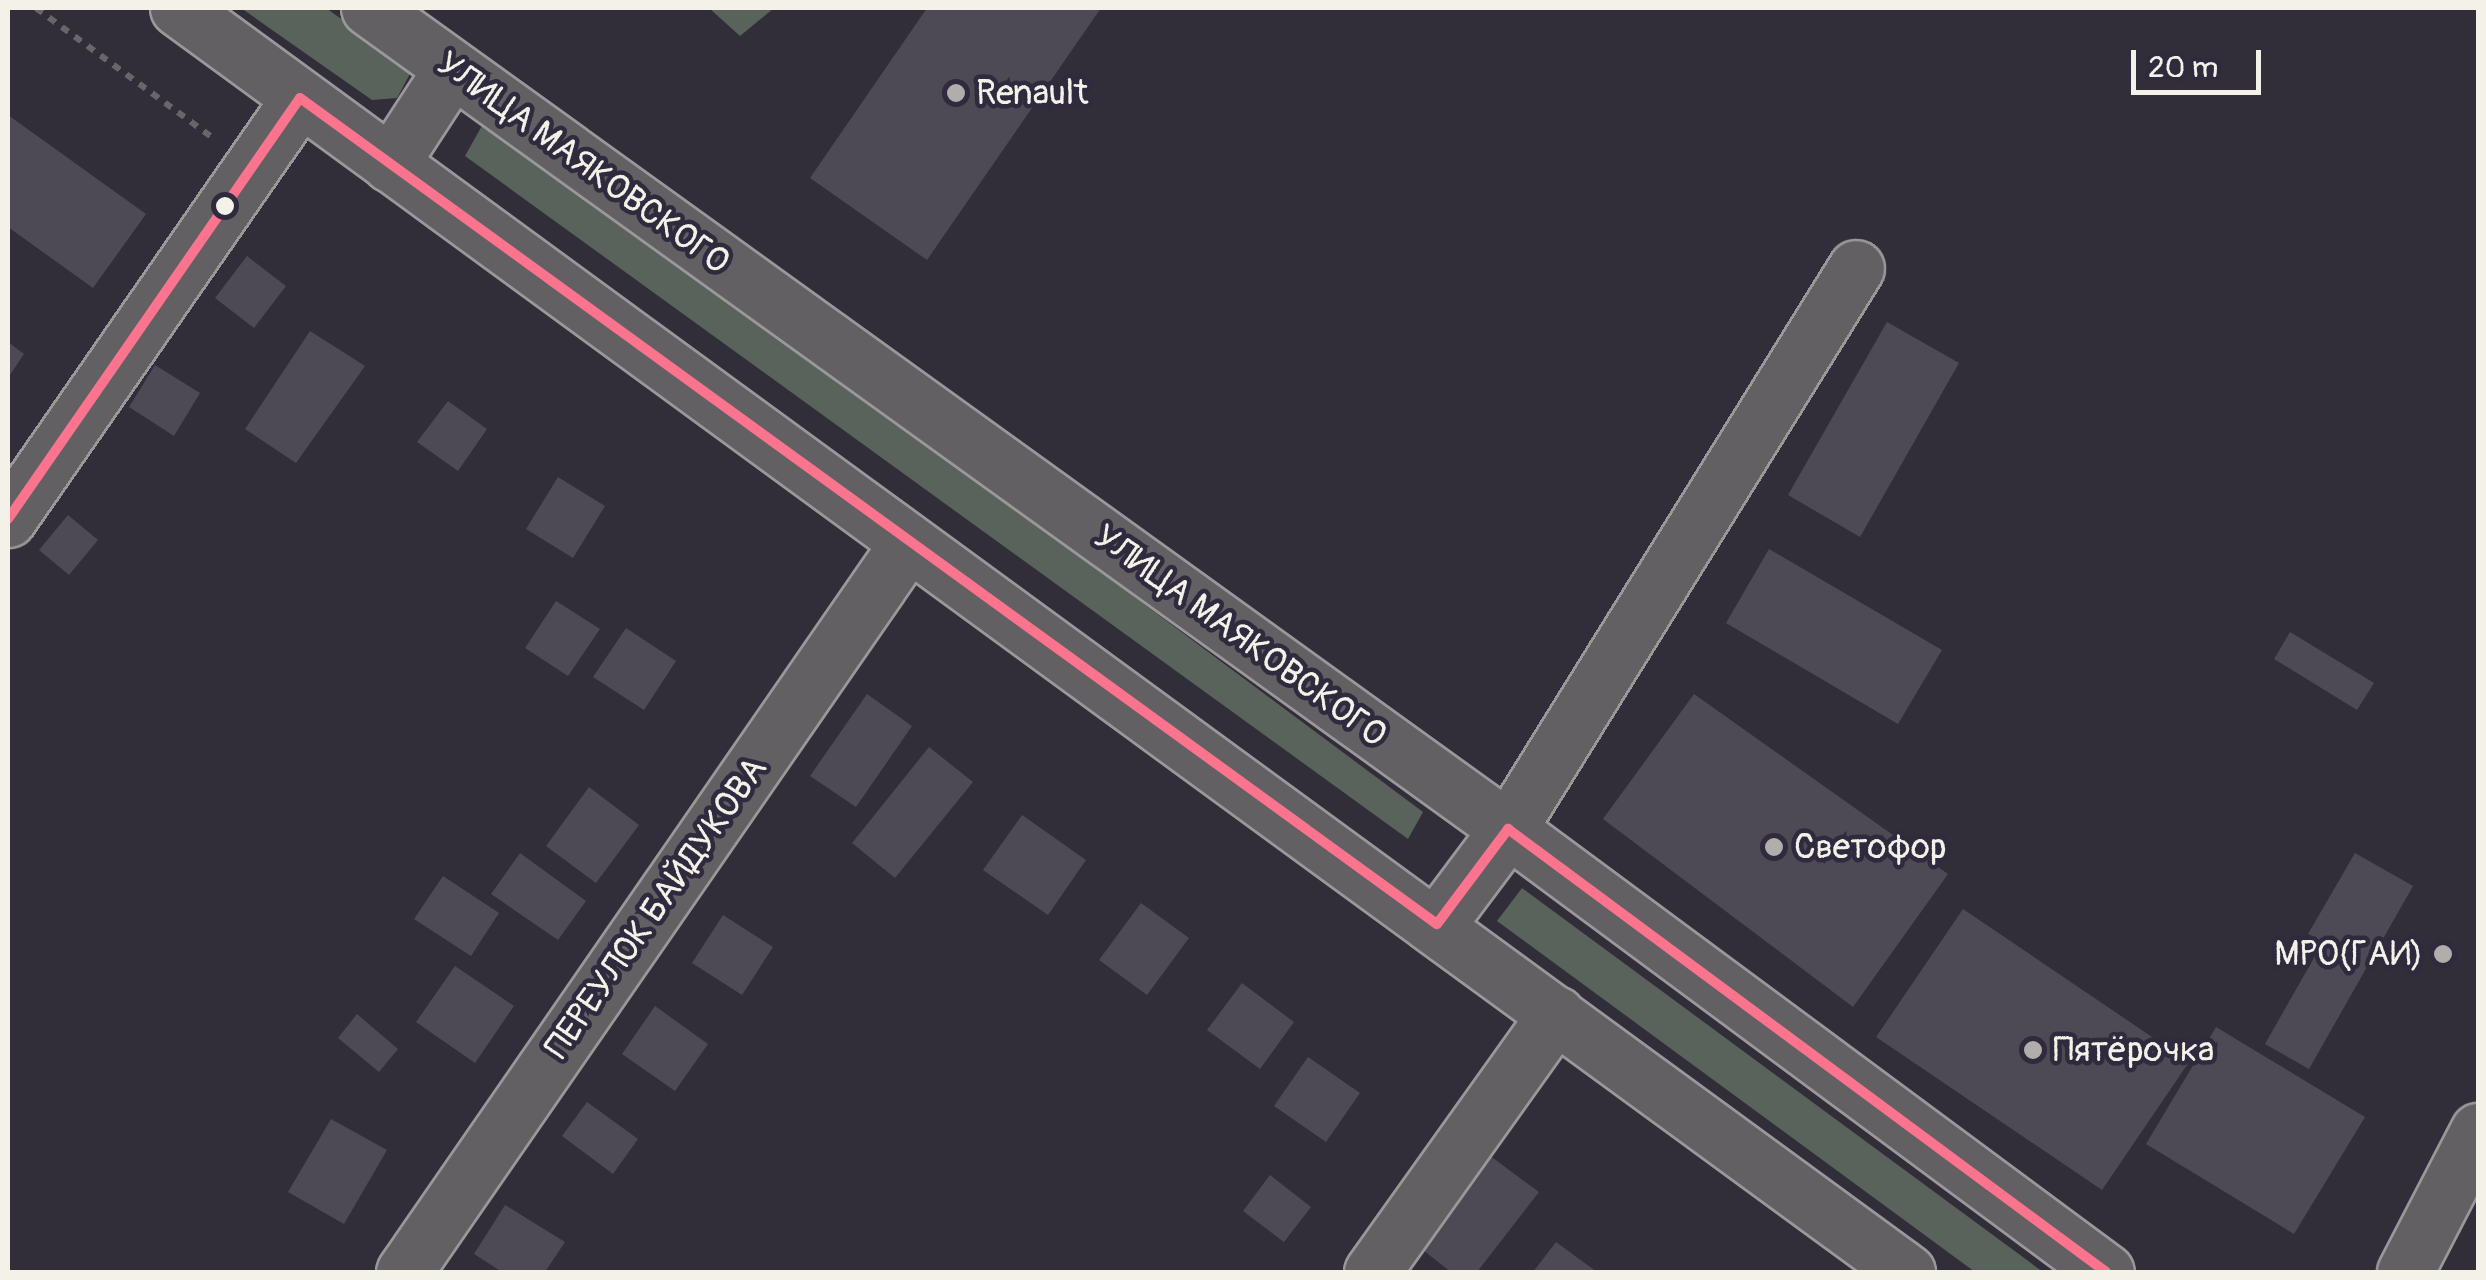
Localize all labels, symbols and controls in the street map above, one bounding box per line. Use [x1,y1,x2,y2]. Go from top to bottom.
scale bar [2136,30,2266,92]
street label: УЛИЦА МАЯКОВСКОГО [428,43,738,283]
text: 20 m [2148,49,2218,86]
place label: Renault [976,72,1088,114]
marker: Renault [945,82,967,104]
unlabelled marker [215,196,235,216]
street label: УЛИЦА МАЯКОВСКОГО [1085,516,1395,756]
street label: ПЕРЕУЛОК БАЙДУКОВА [536,749,776,1067]
place label: Светофор [1794,826,1946,868]
marker: Светофор [1763,836,1785,858]
place label: МРО(ГАИ) [2274,933,2423,975]
marker: МРО(ГАИ) [2432,943,2454,965]
place label: Пятёрочка [2053,1029,2214,1071]
marker: Пятёрочка [2022,1039,2044,1061]

